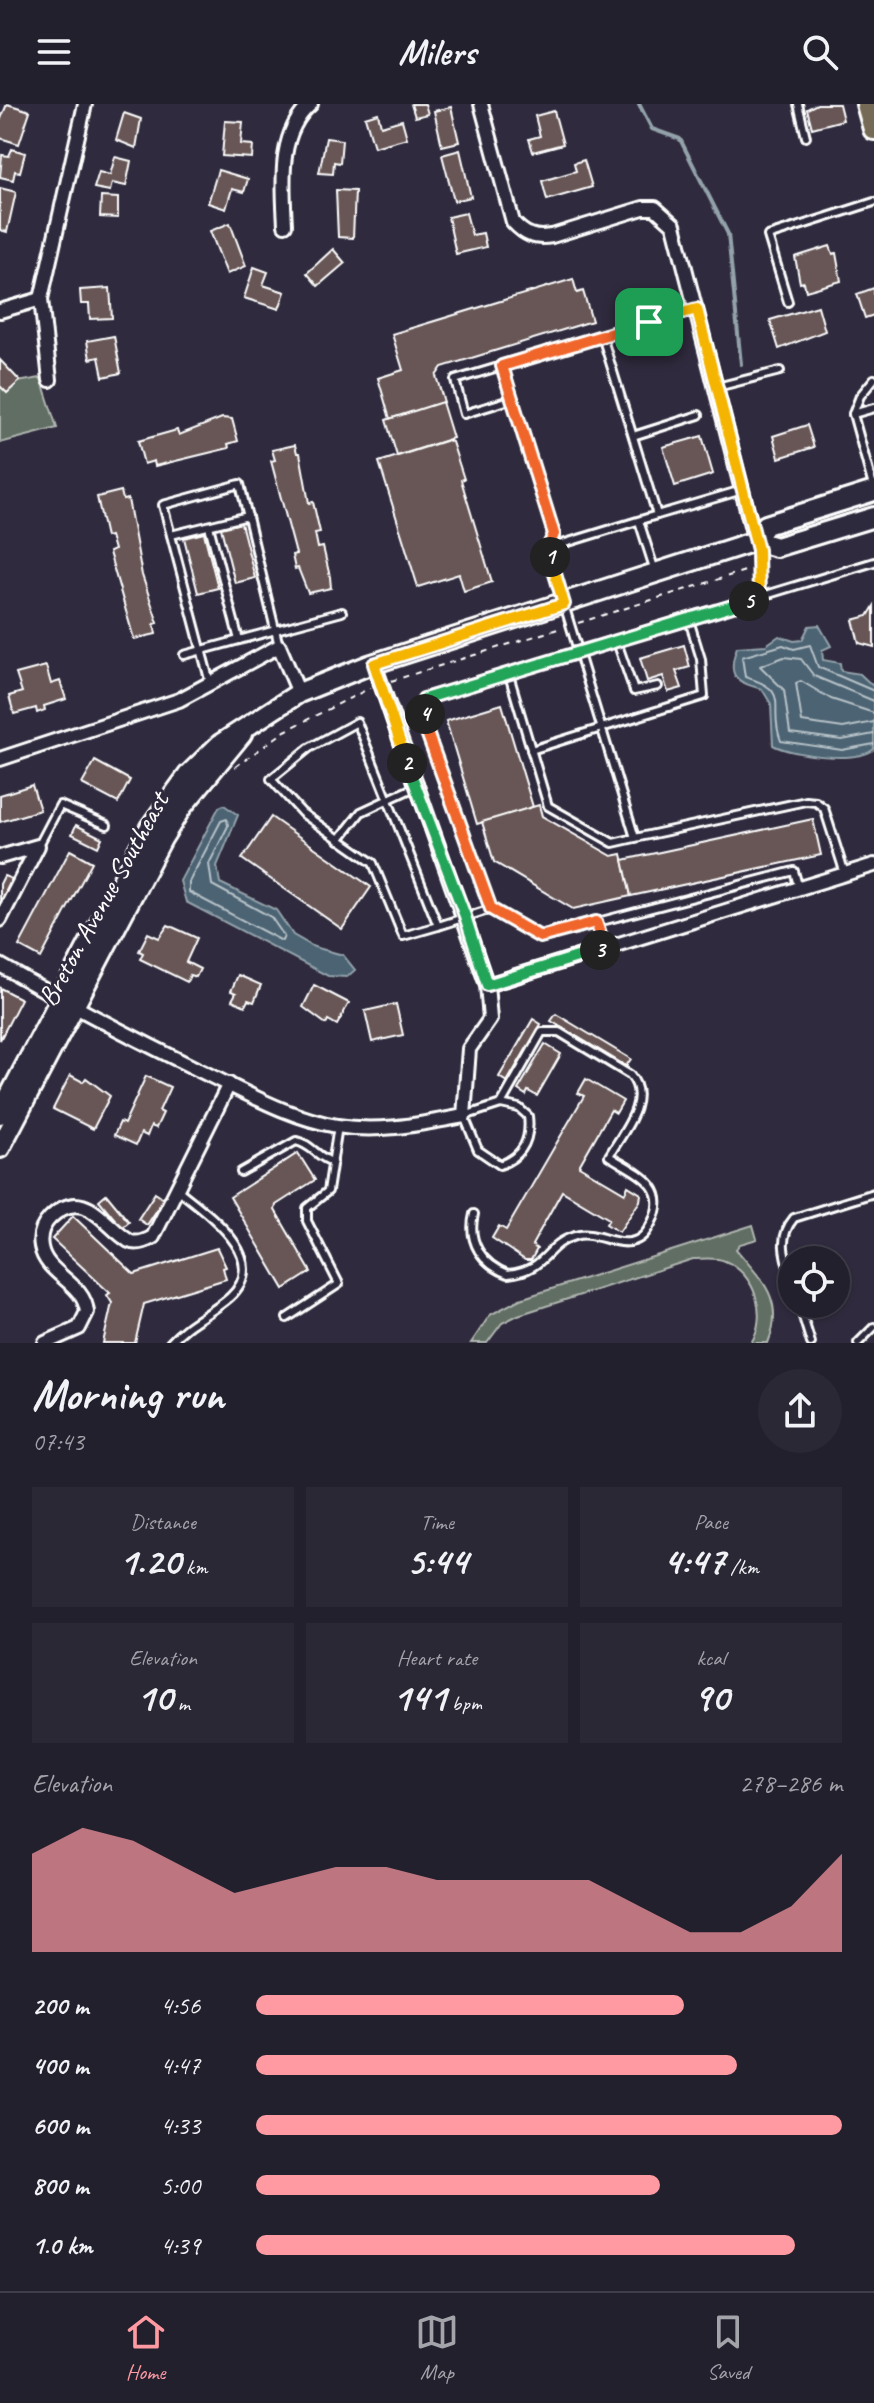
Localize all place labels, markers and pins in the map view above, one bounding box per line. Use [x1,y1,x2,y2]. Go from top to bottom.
pin [615,288,683,356]
pin: 1 [530,537,570,577]
pin: 5 [729,581,769,621]
pin: 4 [405,694,445,734]
pin: 2 [387,743,427,783]
pin: 3 [580,930,620,970]

